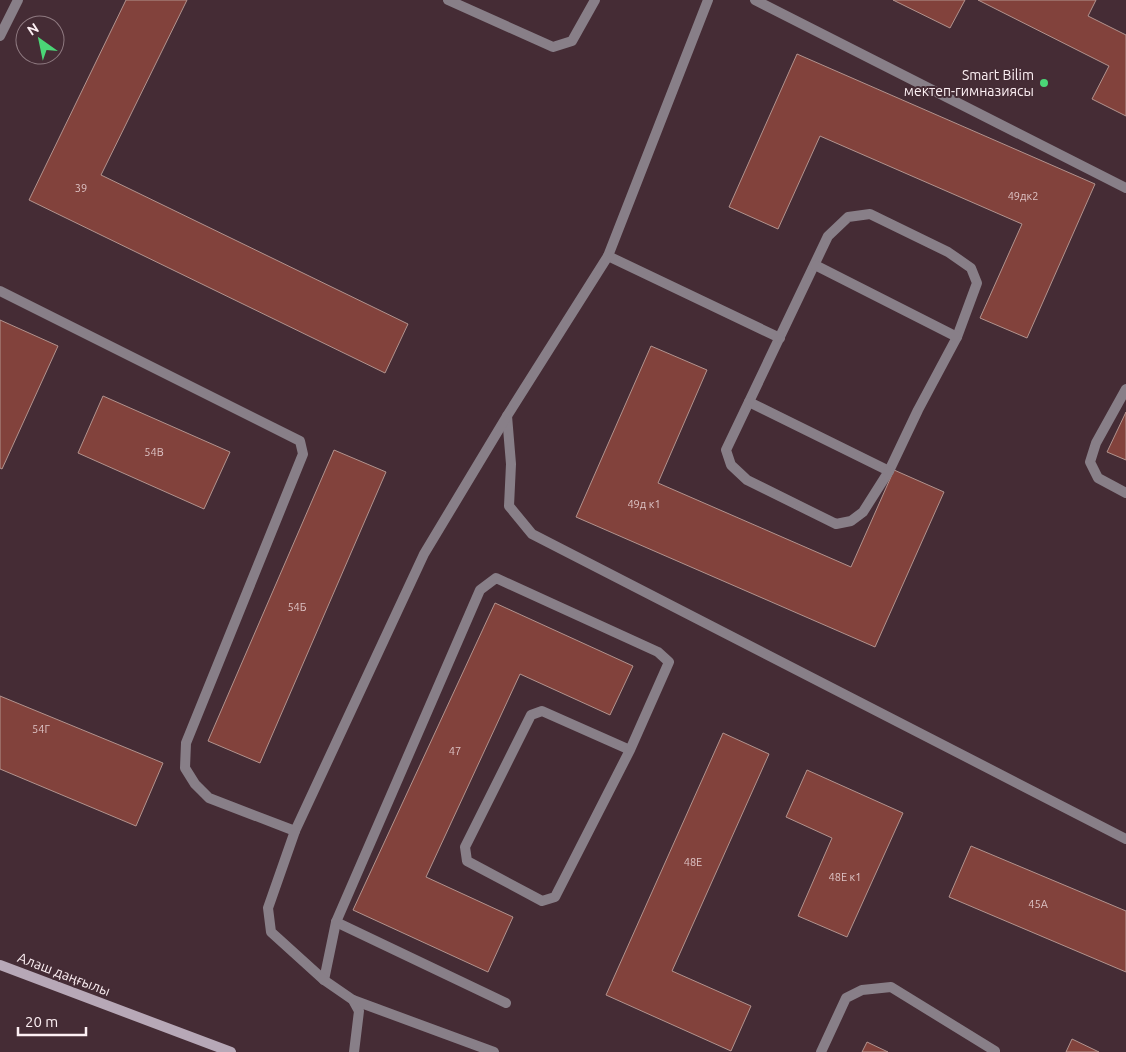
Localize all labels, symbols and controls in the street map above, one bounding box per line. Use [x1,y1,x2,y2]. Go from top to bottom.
north arrow [15,15,65,65]
text: N [24,20,42,39]
place label: Smart Bilim мектеп-гимназиясы [904,67,1034,99]
marker: Smart Bilim мектеп-гимназиясы [1038,77,1050,89]
house number: 39 [75,182,87,194]
house number: 49дк2 [1008,190,1038,202]
house number: 54В [144,446,164,458]
house number: 49д к1 [627,498,661,510]
house number: 54Б [287,601,307,613]
house number: 54Г [32,723,50,735]
house number: 47 [449,745,461,757]
house number: 48Е [684,856,702,868]
house number: 48Е к1 [829,871,861,883]
house number: 45А [1028,898,1049,910]
street label: Алаш даңғылы [15,949,113,999]
scale bar [18,1004,85,1036]
text: 20 m [25,1013,58,1030]

